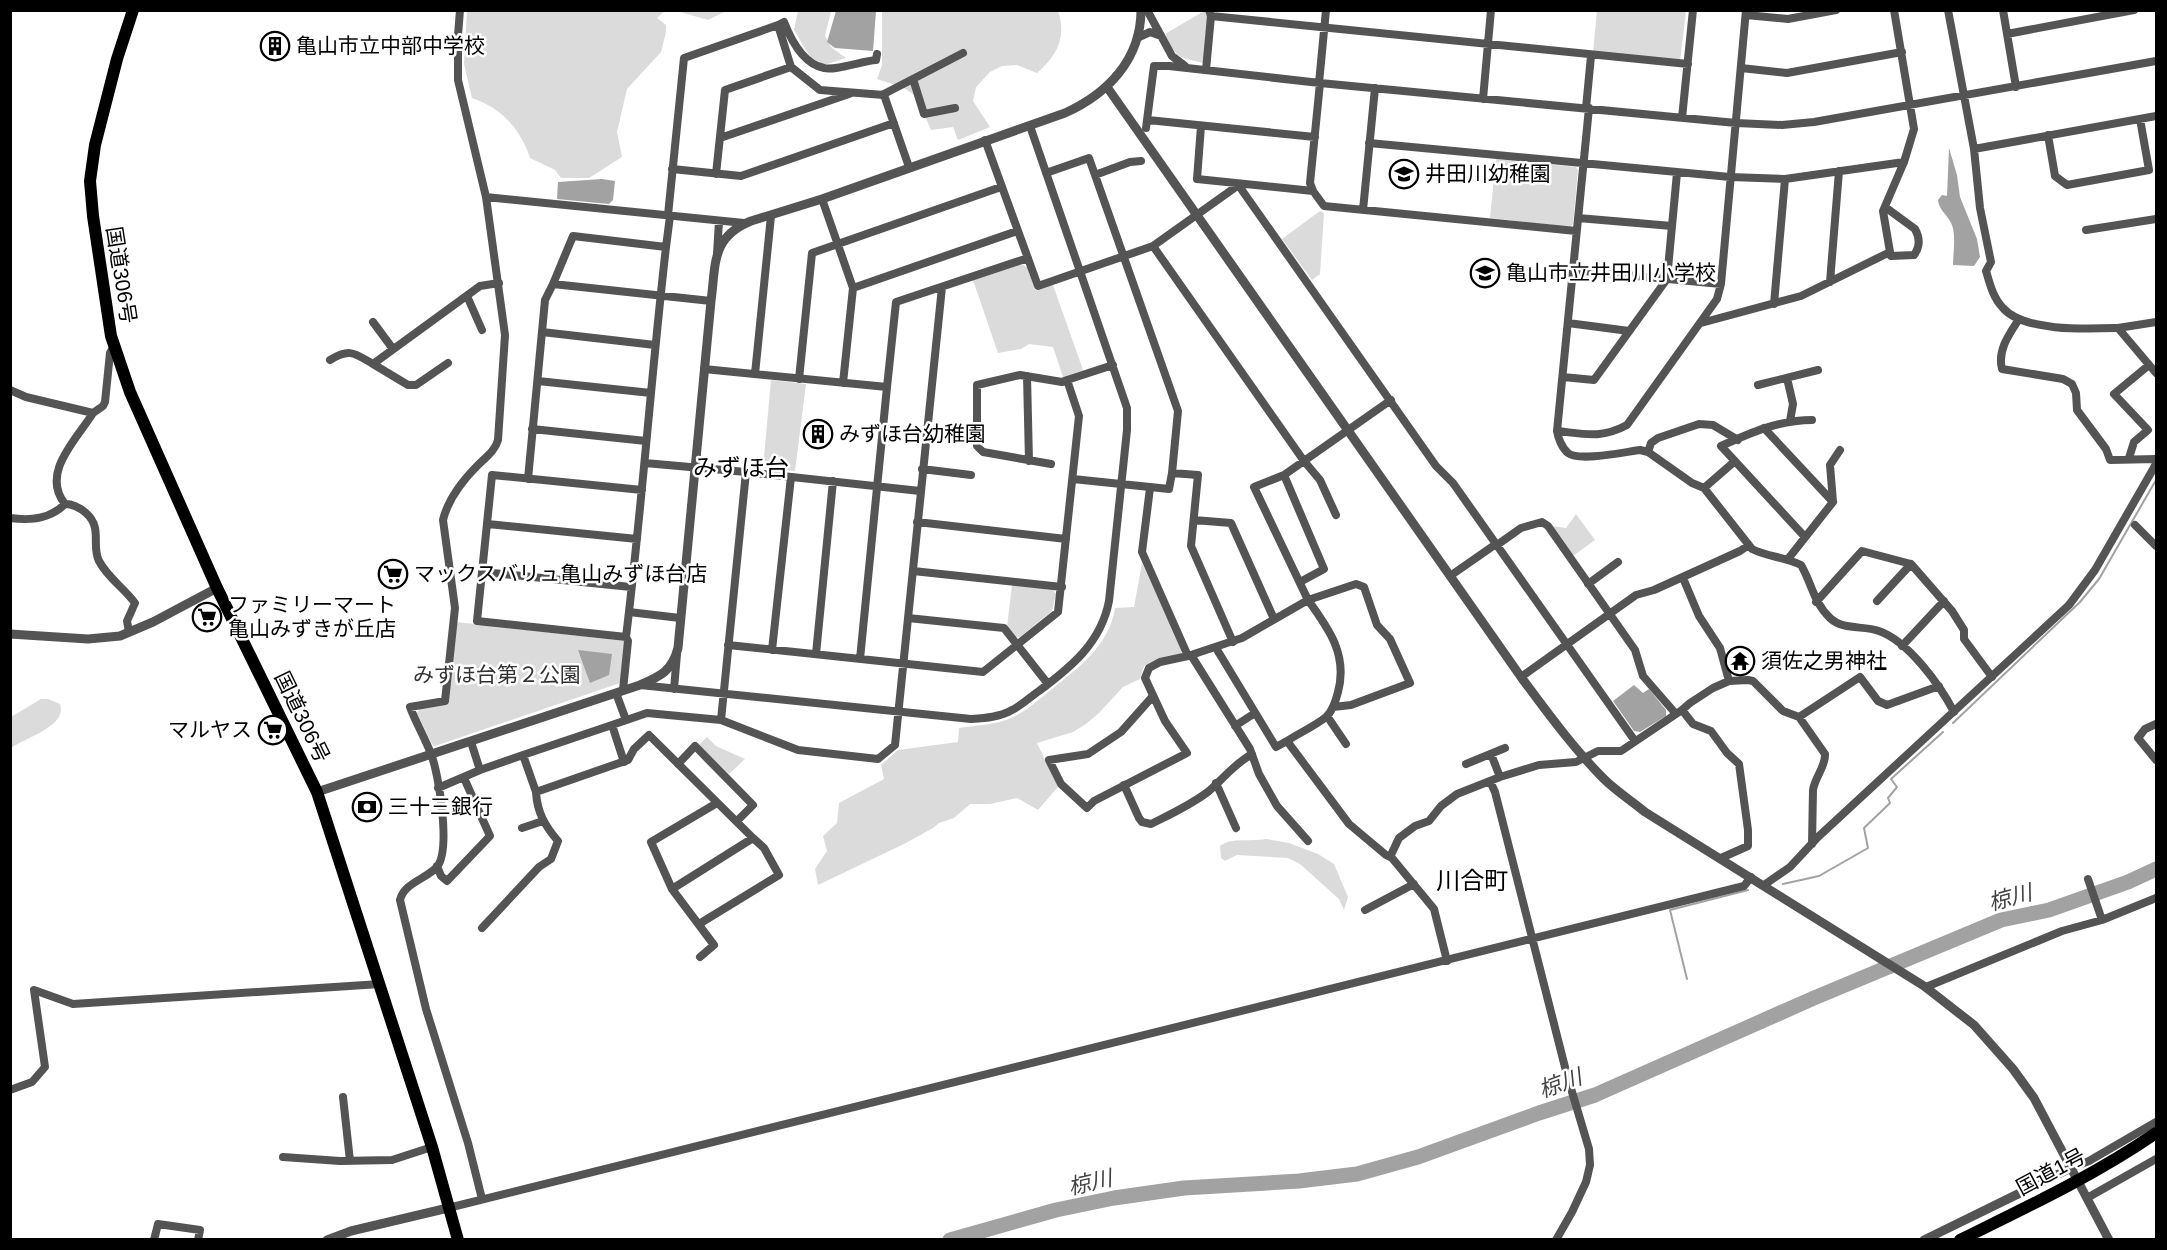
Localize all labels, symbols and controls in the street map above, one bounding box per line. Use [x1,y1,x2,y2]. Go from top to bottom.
building icon: 亀山市立中部中学校 [259,30,291,62]
place label: 亀山市立中部中学校 [296,34,485,57]
school or university icon: 井田川幼稚園 [1388,158,1420,190]
place label: 井田川幼稚園 [1425,162,1551,185]
street label: 国道306号 [102,225,141,325]
school or university icon: 亀山市立井田川小学校 [1469,257,1501,289]
place label: 亀山市立井田川小学校 [1506,261,1716,284]
building icon: みずほ台幼稚園 [802,418,834,450]
place label: みずほ台幼稚園 [839,422,986,445]
district label: みずほ台 [693,454,789,481]
supermarket icon: マックスバリュ亀山みずほ台店 [377,558,409,590]
place label: マックスバリュ亀山みずほ台店 [414,562,707,585]
place label: ファミリーマート 亀山みずきが丘店 [228,593,396,640]
supermarket icon: ファミリーマート 亀山みずきが丘店 [191,601,223,633]
temple icon: 須佐之男神社 [1724,645,1756,677]
place label: 須佐之男神社 [1761,649,1887,672]
park label: みずほ台第２公園 [413,663,581,686]
street label: 国道306号 [271,668,334,766]
supermarket icon: マルヤス [257,714,289,746]
place label: マルヤス [168,718,252,741]
bank icon: 三十三銀行 [351,791,383,823]
place label: 三十三銀行 [388,795,493,818]
district label: 川合町 [1436,867,1508,894]
water label: 椋川 [1986,879,2037,915]
water label: 椋川 [1535,1064,1587,1103]
street label: 国道1号 [2012,1144,2089,1199]
water label: 椋川 [1066,1165,1116,1200]

